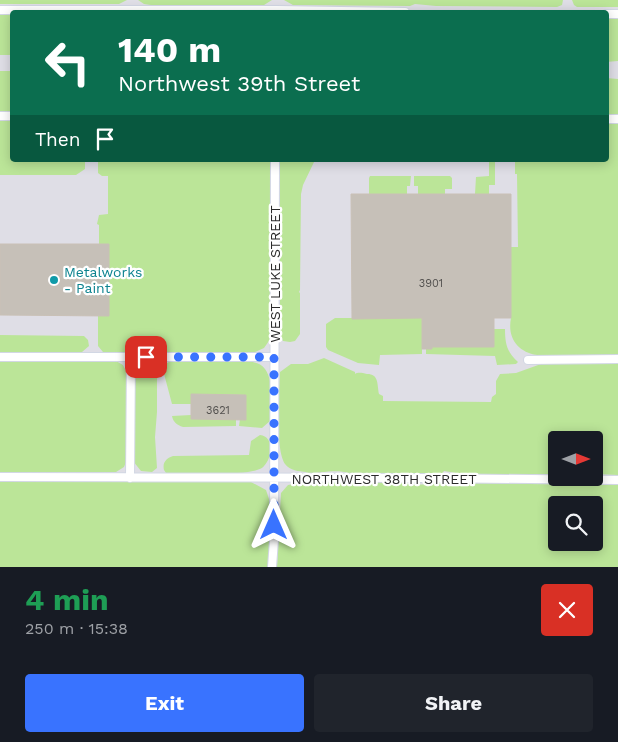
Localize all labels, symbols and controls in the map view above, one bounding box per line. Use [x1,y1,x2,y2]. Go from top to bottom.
text: 140 m [118,29,221,71]
icon: left [35,30,100,95]
text: Northwest 39th Street [118,71,360,96]
icon: arrive [91,125,119,153]
text: Then [35,128,81,151]
street label: WEST LUKE STREET [267,205,283,343]
place label: Metalworks - Paint [64,264,142,296]
marker: Metalworks - Paint [48,274,60,286]
house number: 3901 [419,277,443,290]
pin [125,336,167,378]
icon: arrive [132,343,160,371]
house number: 3621 [206,404,230,417]
north arrow [548,431,602,486]
map controls [548,431,603,551]
street label: NORTHWEST 38TH STREET [291,471,477,487]
button: search [548,496,603,551]
position arrow [247,498,299,550]
text: 4 min [25,582,109,617]
button: close [541,584,593,636]
text: 250 m · 15:38 [25,619,128,638]
button: Exit [25,674,304,732]
button: Share [314,674,593,732]

